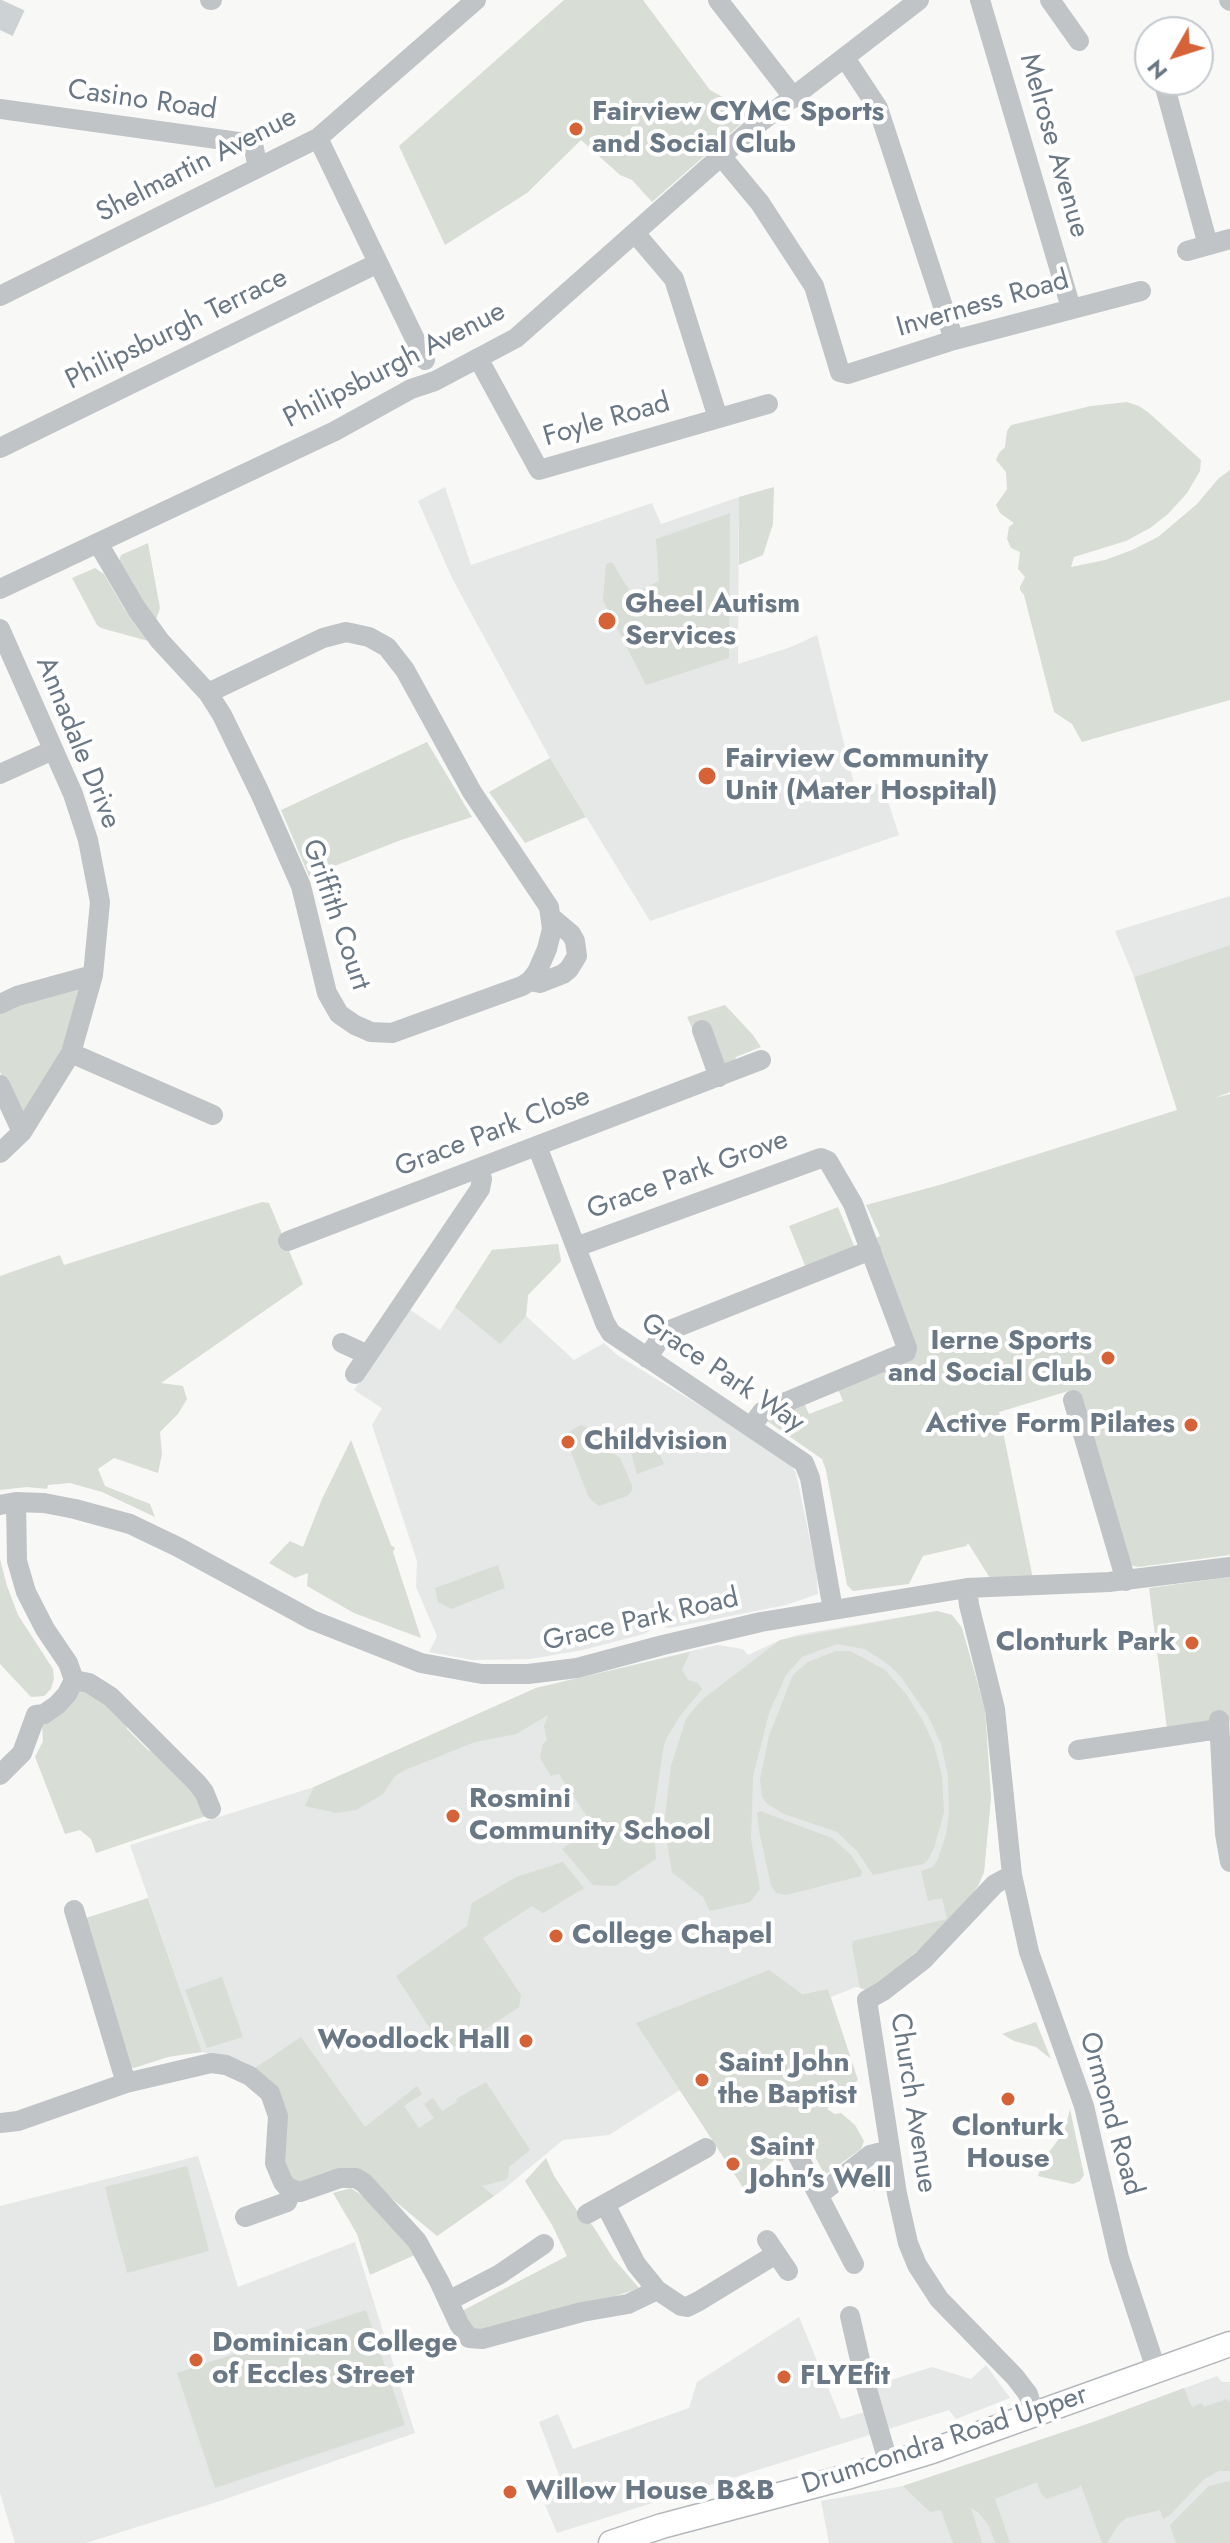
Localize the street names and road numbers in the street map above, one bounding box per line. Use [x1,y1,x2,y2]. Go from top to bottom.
street label: Melrose Avenue [1011,50,1095,242]
street label: Casino Road [65,74,219,128]
street label: Shelmartin Avenue [91,101,303,231]
street label: Philipsburgh Terrace [61,262,293,398]
street label: Inverness Road [893,264,1073,346]
street label: Philipsburgh Avenue [278,296,512,436]
street label: Foyle Road [540,387,674,455]
street label: Annadale Drive [27,652,127,834]
street label: Griffith Court [294,835,376,995]
street label: Grace Park Close [391,1080,595,1186]
street label: Grace Park Grove [583,1124,793,1228]
street label: Grace Park Way [634,1307,810,1441]
street label: Grace Park Road [540,1582,742,1660]
street label: Church Avenue [881,2011,943,2195]
street label: Ormond Road [1071,2028,1149,2200]
street label: Drumcondra Road Upper [798,2379,1092,2503]

